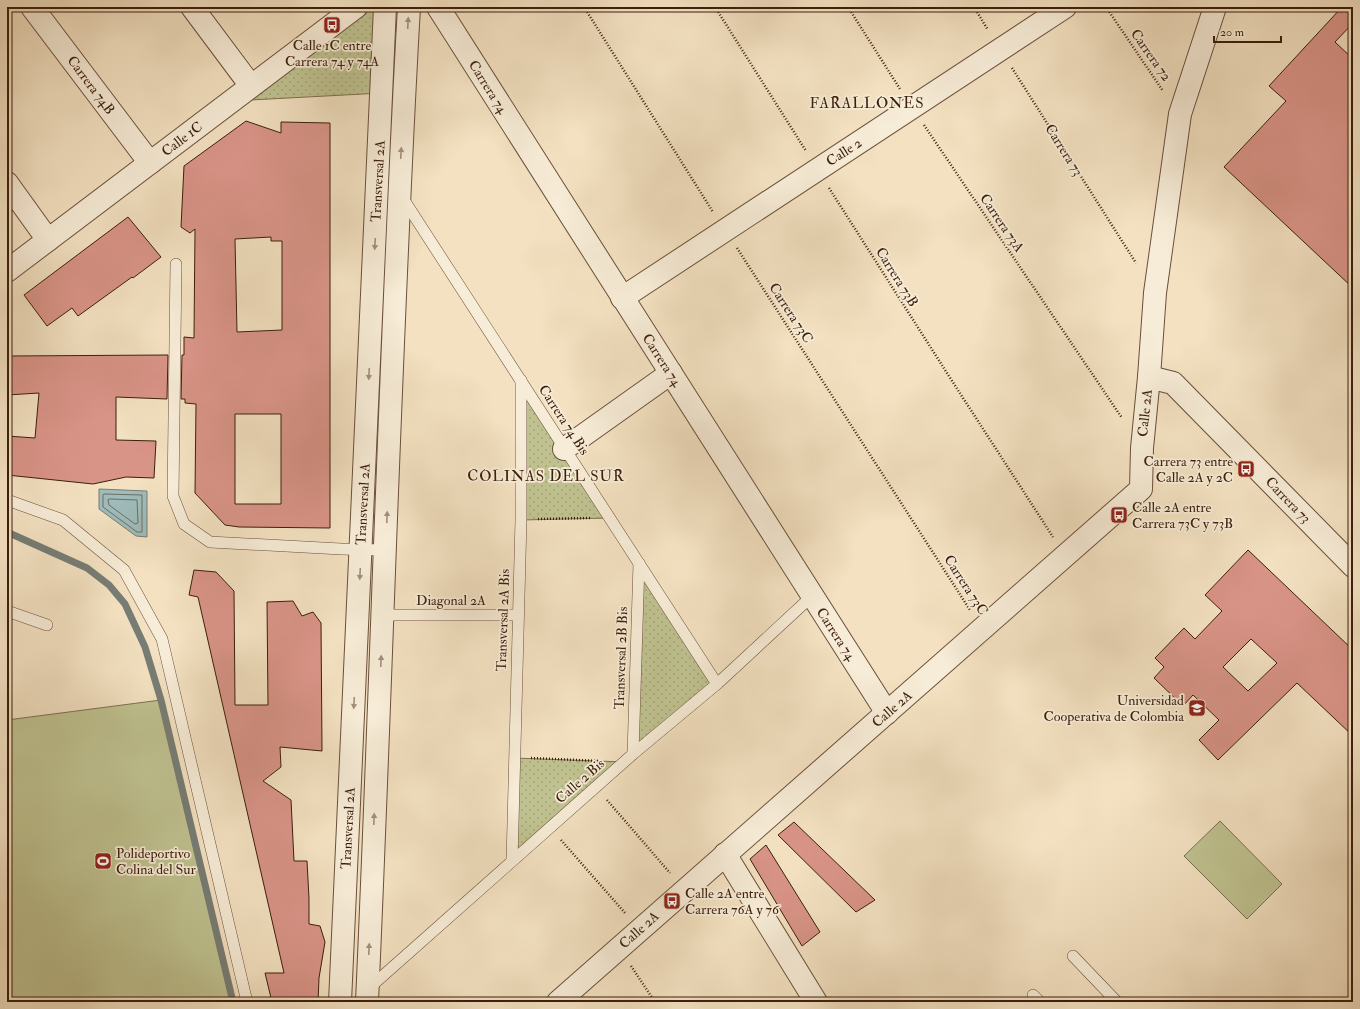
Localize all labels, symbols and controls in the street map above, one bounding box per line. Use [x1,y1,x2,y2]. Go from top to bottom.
bus stop icon: Calle 1C entre Carrera 74 y 74A [322,15,342,35]
one-way arrow [404,17,411,29]
scale bar [1214,18,1281,44]
text: 20 m [1220,25,1245,40]
street label: Carrera 72 [1127,26,1175,84]
place label: Calle 1C entre Carrera 74 y 74A [285,37,379,71]
street label: Carrera 74B [63,52,119,118]
street label: Carrera 74 [465,57,512,118]
district label: FARALLONES [809,94,925,113]
street label: Calle 1C [158,118,206,160]
street label: Carrera 73 [1041,121,1087,179]
street label: Calle 2 [823,134,865,170]
street label: Transversal 2A [367,140,389,222]
one-way arrow [397,147,404,159]
street label: Carrera 73A [976,191,1028,256]
one-way arrow [371,238,378,250]
street label: Carrera 73B [872,244,922,310]
street label: Carrera 73C [765,280,817,346]
street label: Carrera 74 [639,330,686,391]
one-way arrow [365,368,372,380]
street label: Carrera 74 Bis [535,382,593,458]
street label: Calle 2A [1134,388,1156,438]
place label: Carrera 73 entre Calle 2A y 2C [1144,453,1233,487]
bus stop icon: Carrera 73 entre Calle 2A y 2C [1236,459,1256,479]
street label: Transversal 2A [352,463,374,545]
district label: COLINAS DEL SUR [467,467,625,486]
street label: Carrera 73 [1262,473,1314,527]
place label: Calle 2A entre Carrera 73C y 73B [1132,499,1233,533]
bus stop icon: Calle 2A entre Carrera 73C y 73B [1109,505,1129,525]
one-way arrow [383,511,390,523]
street label: Carrera 73C [940,552,992,618]
one-way arrow [356,568,363,580]
street label: Transversal 2A Bis [493,568,513,672]
street label: Diagonal 2A [416,592,486,609]
street label: Carrera 74 [813,604,860,665]
street label: Transversal 2B Bis [611,606,631,710]
one-way arrow [378,654,384,667]
street label: Calle 2A [868,687,916,731]
place label: Universidad Cooperativa de Colombia [1044,692,1184,726]
one-way arrow [350,697,357,709]
school or university icon: Universidad Cooperativa de Colombia [1187,698,1207,718]
street label: Calle 2 Bis [552,755,608,807]
street label: Transversal 2A [337,787,359,869]
one-way arrow [371,813,378,825]
place label: Polideportivo Colina del Sur [116,845,196,878]
sports icon: Polideportivo Colina del Sur [93,851,113,871]
place label: Calle 2A entre Carrera 76A y 76 [685,885,780,919]
bus stop icon: Calle 2A entre Carrera 76A y 76 [662,891,682,911]
street label: Calle 2A [616,908,663,952]
one-way arrow [366,942,372,955]

